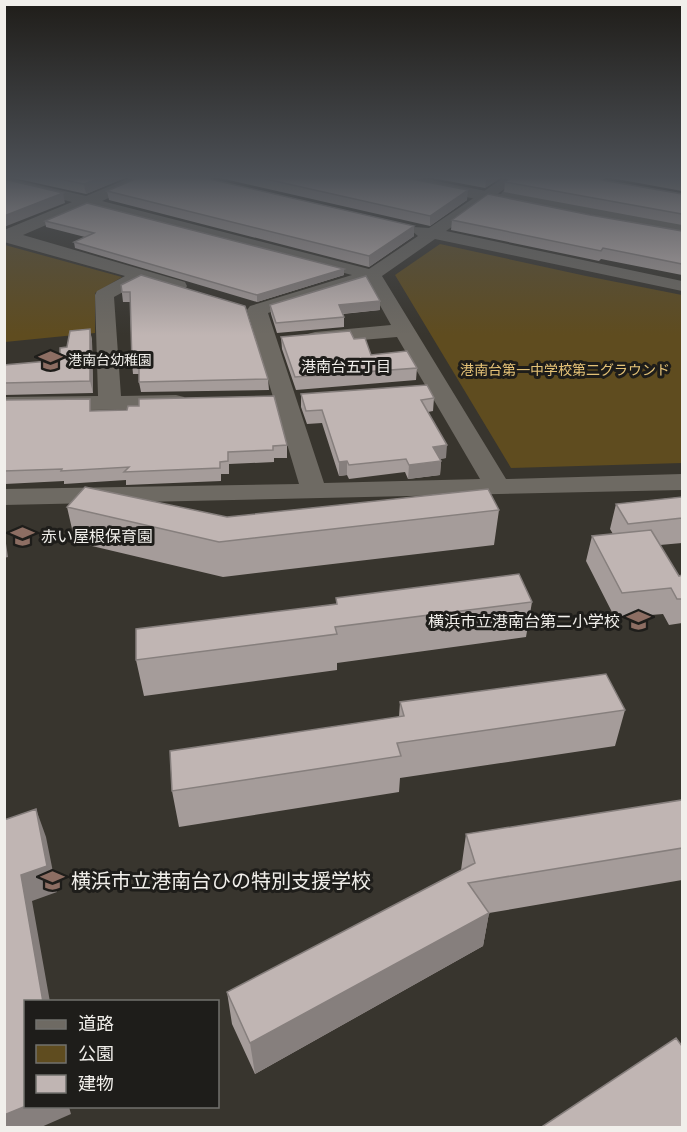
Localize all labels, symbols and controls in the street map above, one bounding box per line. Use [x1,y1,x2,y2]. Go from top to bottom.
school or university icon: 港南台幼稚園 [37,347,63,373]
place label: 港南台幼稚園 [68,352,152,369]
district label: 港南台五丁目 [301,358,391,376]
park label: 港南台第一中学校第二グラウンド [460,362,670,379]
school or university icon: 赤い屋根保育園 [10,523,36,549]
place label: 赤い屋根保育園 [41,527,153,546]
school or university icon: 横浜市立港南台第二小学校 [625,608,651,634]
place label: 横浜市立港南台第二小学校 [428,612,620,631]
school or university icon: 横浜市立港南台ひの特別支援学校 [40,868,66,894]
place label: 横浜市立港南台ひの特別支援学校 [71,869,371,893]
legend [24,1000,219,1108]
text: 道路 [78,1013,114,1035]
text: 公園 [78,1043,114,1065]
text: 建物 [78,1073,114,1095]

